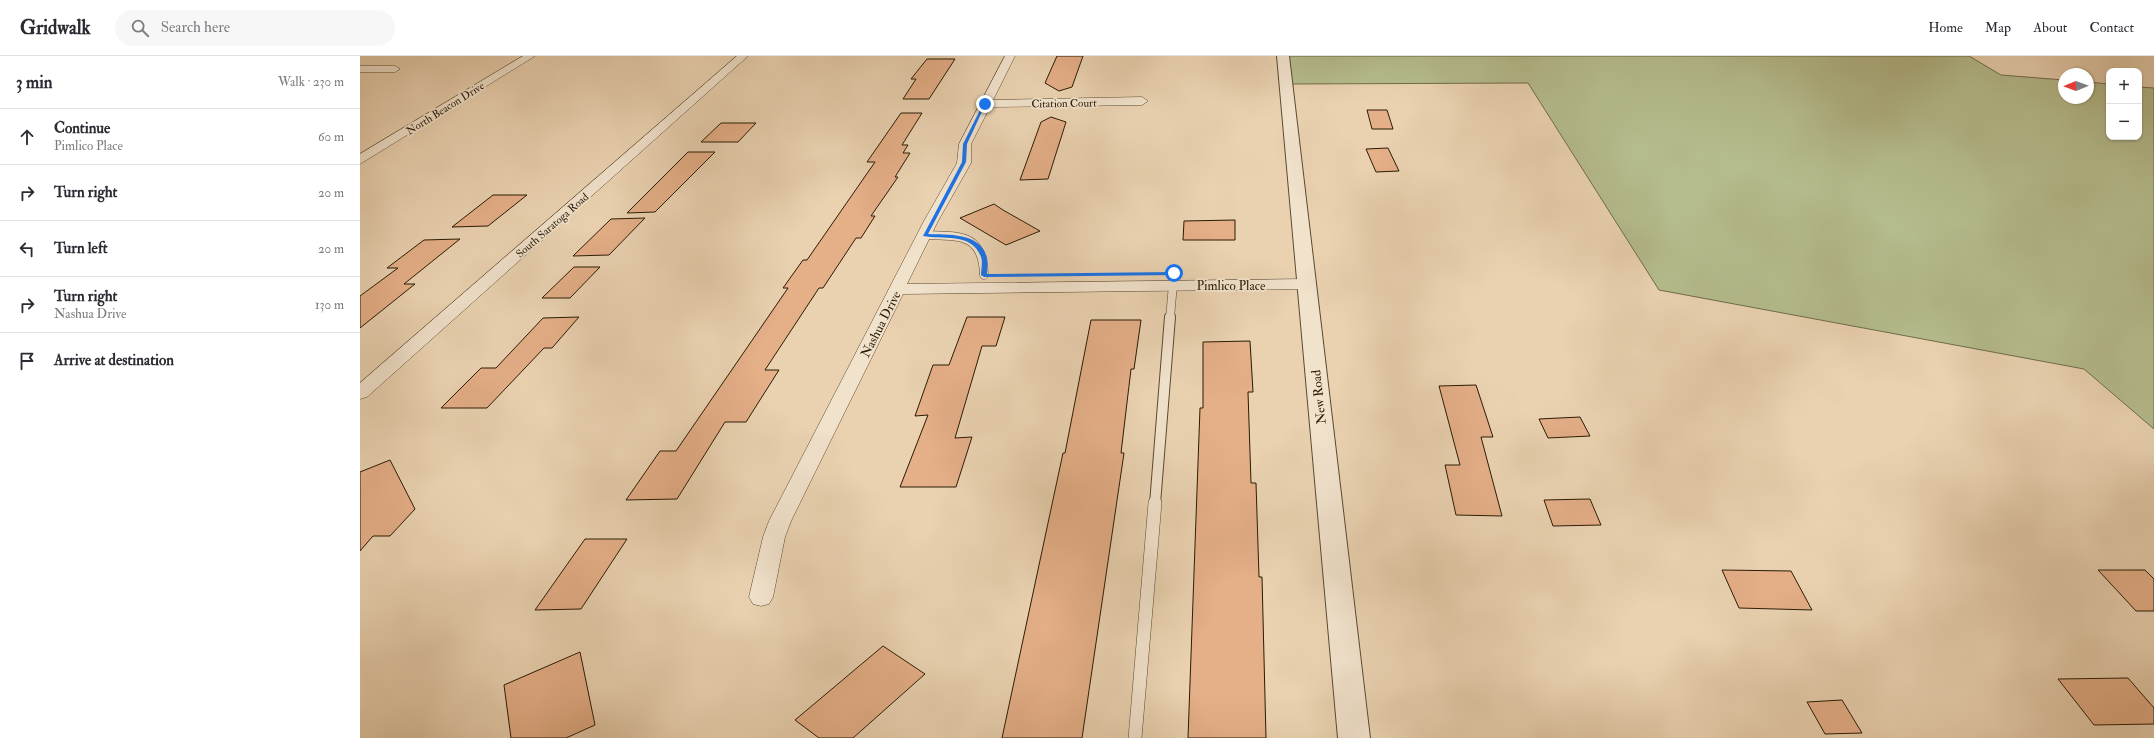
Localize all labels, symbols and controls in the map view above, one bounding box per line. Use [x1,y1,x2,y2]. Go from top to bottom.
search box [115,10,395,46]
text: Gridwalk [20,16,91,40]
icon: search [129,17,151,39]
text: Search here [161,18,230,37]
text: Home [1928,19,1963,36]
text: Map [1985,19,2011,36]
text: About [2033,19,2067,36]
text: Contact [2089,19,2134,36]
north arrow [2058,68,2094,104]
map controls [2106,68,2142,140]
button: + [2106,68,2142,104]
text: 3 min [16,72,53,93]
text: Walk · 230 m [278,74,344,90]
street label: North Beacon Drive [404,79,487,138]
route end [976,95,994,113]
street label: Citation Court [1031,96,1097,111]
button: − [2106,104,2142,140]
text: Continue [54,119,110,138]
icon: ahead [16,126,38,148]
text: 60 m [318,129,344,145]
text: Pimlico Place [54,138,123,154]
icon: right [16,182,38,204]
text: Turn right [54,183,117,202]
text: 20 m [318,185,344,201]
street label: South Saratoga Road [513,190,592,260]
icon: left [16,238,38,260]
text: Turn left [54,239,108,258]
text: 20 m [318,241,344,257]
route start [1165,264,1183,282]
street label: Pimlico Place [1197,278,1266,294]
text: Turn right [54,287,117,306]
street label: Nashua Drive [857,288,905,360]
icon: right [16,294,38,316]
text: 130 m [315,297,344,313]
text: Nashua Drive [54,306,126,322]
icon: arrive [16,350,38,372]
text: Arrive at destination [54,351,174,370]
street label: New Road [1308,368,1330,425]

